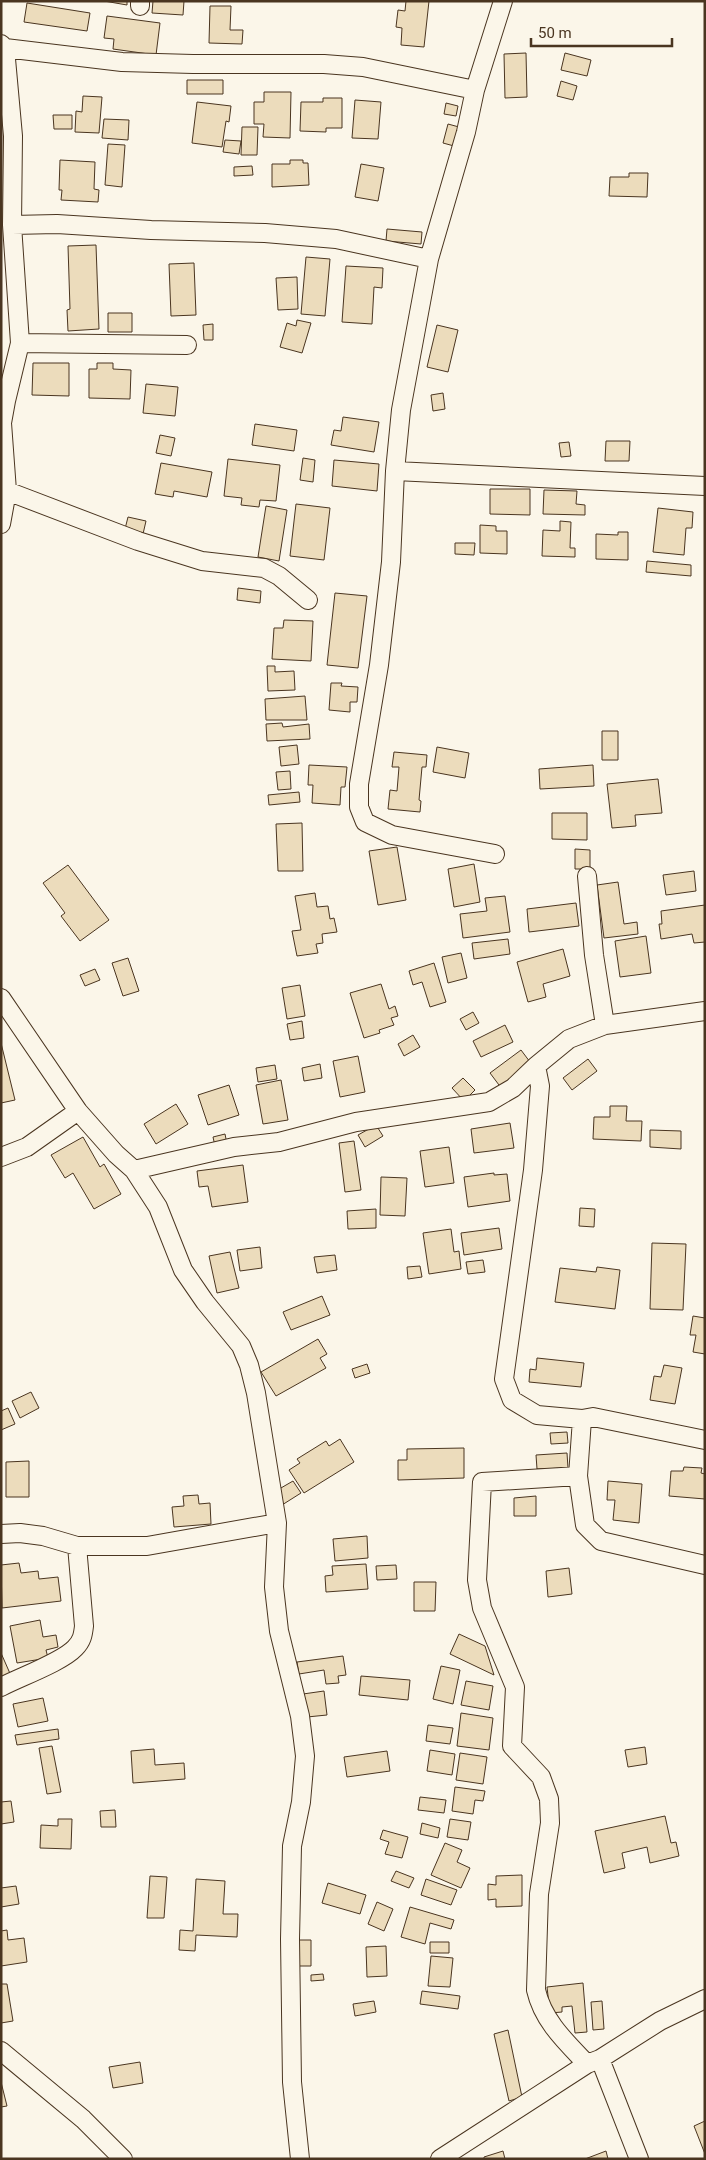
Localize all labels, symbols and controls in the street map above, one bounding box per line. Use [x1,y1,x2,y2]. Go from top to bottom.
scale bar [531,15,672,47]
text: 50 m [538,24,572,42]

